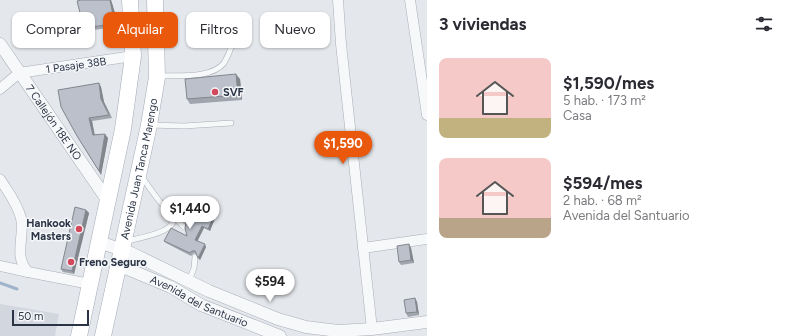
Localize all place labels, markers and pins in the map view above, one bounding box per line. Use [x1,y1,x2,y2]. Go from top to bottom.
place label: SVF [223,86,244,99]
marker: SVF [210,87,220,97]
pin: $1,590 [310,131,376,165]
pin: $1,440 [157,196,223,230]
place label: Hankook Masters [26,217,71,243]
marker: Hankook Masters [74,224,84,234]
place label: Freno Seguro [79,256,147,269]
marker: Freno Seguro [66,257,76,267]
pin: $594 [246,269,294,303]

